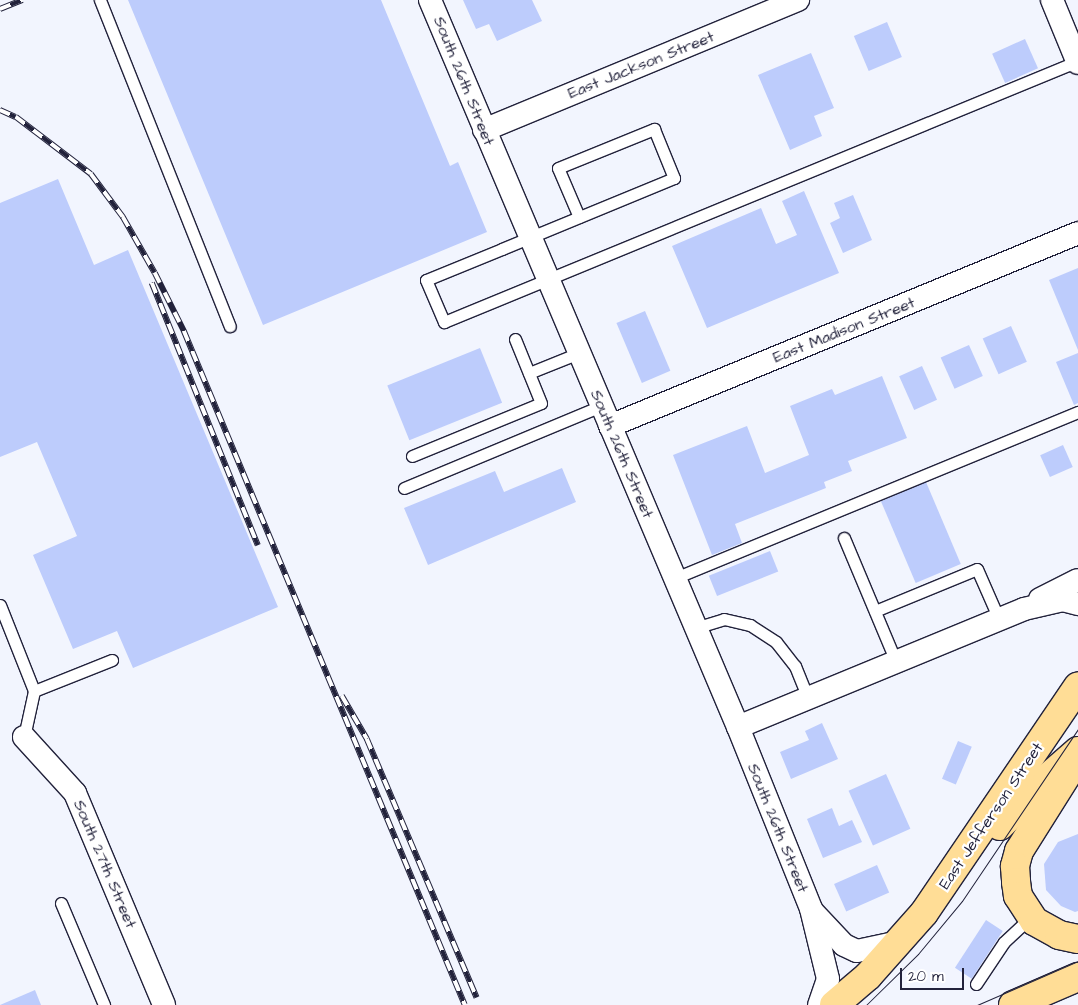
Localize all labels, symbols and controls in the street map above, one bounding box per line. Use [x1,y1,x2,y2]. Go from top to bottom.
street label: South 26th Street [429,14,499,148]
street label: East Jackson Street [565,27,717,103]
street label: East Madison Street [770,293,918,367]
street label: South 26th Street [586,387,658,521]
street label: East Jefferson Street [935,739,1047,893]
street label: South 26th Street [743,761,813,895]
street label: South 27th Street [69,797,141,931]
scale bar [903,958,967,990]
text: 20 m [908,966,944,987]

